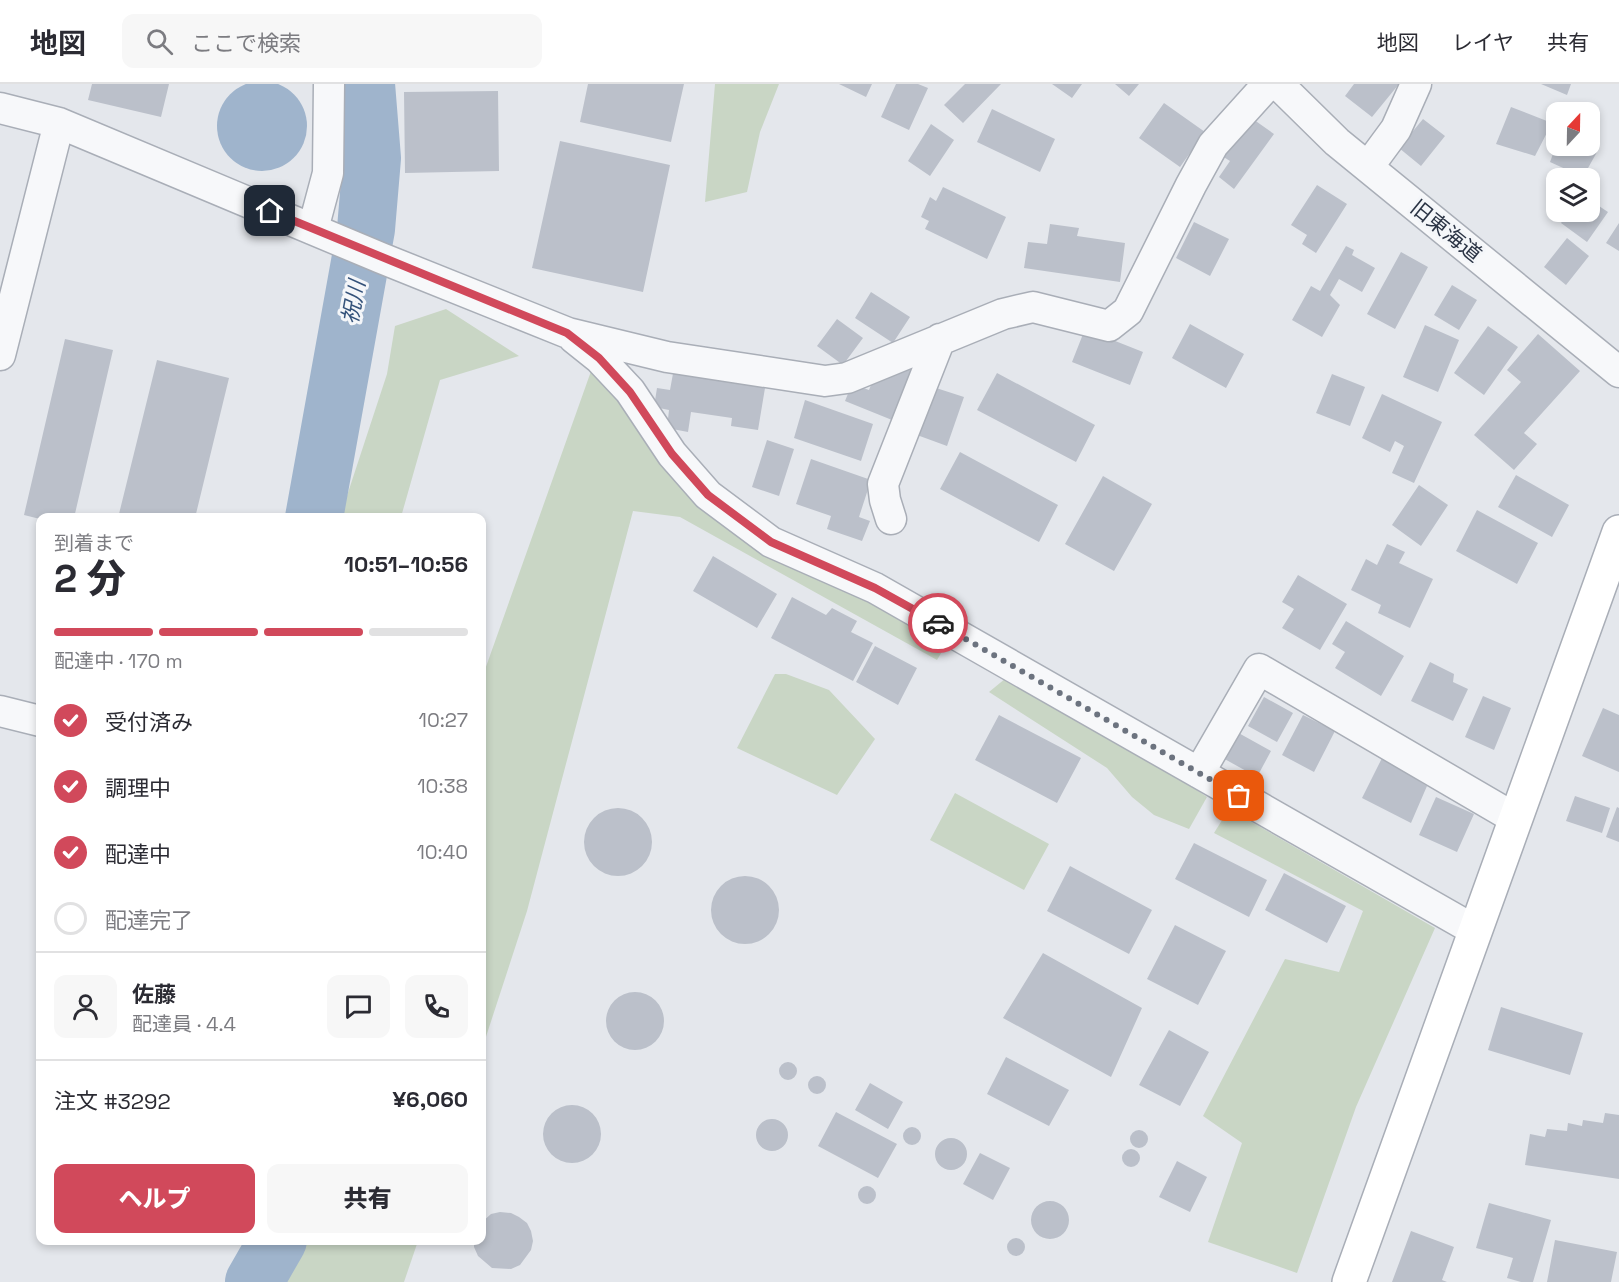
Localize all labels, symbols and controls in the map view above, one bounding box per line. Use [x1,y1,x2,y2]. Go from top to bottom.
search box [122,14,542,68]
text: 地図 [30,25,86,61]
icon: search [143,25,176,58]
text: ここで検索 [191,29,301,57]
text: 地図 [1377,29,1419,56]
text: レイヤ [1452,29,1514,56]
text: 共有 [1547,29,1589,56]
north arrow [1546,102,1600,156]
map controls [1546,102,1600,222]
button: layers [1546,168,1600,222]
pin [244,185,295,236]
icon: home [253,194,286,227]
street label: 旧東海道 [1405,194,1487,268]
water label: 祝川 [335,276,371,326]
text: 到着まで [54,530,134,556]
text: 10:51–10:56 [344,550,468,578]
text: 2 分 [54,554,126,603]
courier [908,593,968,653]
icon: car [922,607,955,640]
text: 配達中 · 170 m [54,648,183,674]
icon: check [54,704,87,737]
text: 10:27 [419,707,468,733]
text: 受付済み [105,708,193,736]
icon: check [54,770,87,803]
pin [1213,770,1264,821]
text: 10:38 [417,773,468,799]
text: 調理中 [105,774,171,802]
icon: bag [1222,779,1255,812]
icon: check [54,836,87,869]
text: 10:40 [416,839,468,865]
text: 配達中 [105,840,171,868]
text: 配達完了 [105,906,193,934]
button: person [54,975,117,1038]
button: chat [327,975,390,1038]
button: phone [405,975,468,1038]
text: 佐藤 [132,980,176,1008]
text: 配達員 · 4.4 [132,1011,236,1037]
text: ¥6,060 [392,1085,468,1113]
text: 注文 #3292 [54,1087,171,1115]
button: ヘルプ [54,1164,255,1233]
button: 共有 [267,1164,468,1233]

